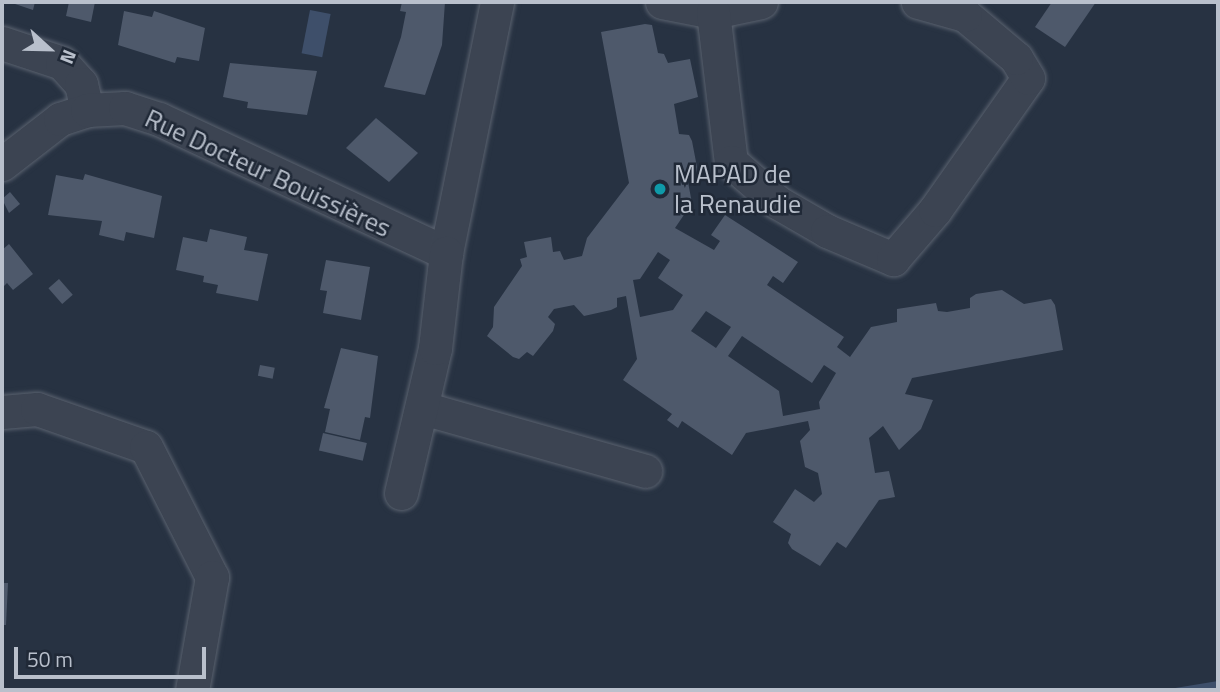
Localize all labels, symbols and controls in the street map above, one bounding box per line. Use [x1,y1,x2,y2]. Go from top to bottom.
north arrow [14,14,84,84]
text: N [53,46,85,69]
street label: Rue Docteur Bouissières [140,102,396,244]
place label: MAPAD de la Renaudie [674,158,801,220]
marker: MAPAD de la Renaudie [652,181,668,197]
scale bar [18,632,210,676]
text: 50 m [27,643,73,675]

